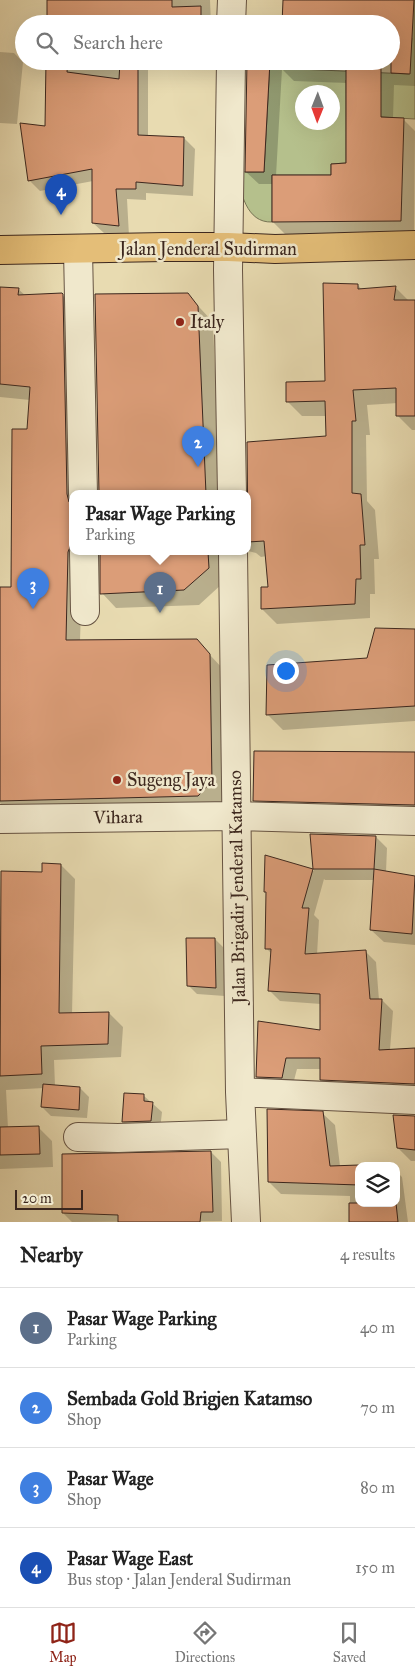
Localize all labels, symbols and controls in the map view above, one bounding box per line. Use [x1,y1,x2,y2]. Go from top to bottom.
search box [15,15,400,70]
icon: search [33,29,61,57]
text: Search here [73,31,163,54]
north arrow [295,85,340,130]
pin: 4 [45,174,77,215]
street label: Jalan Jenderal Sudirman [117,238,297,261]
place label: Italy [190,311,225,333]
marker: Italy [174,316,186,328]
pin: 2 [182,426,214,467]
popup [69,490,251,555]
text: Pasar Wage Parking [85,502,235,525]
text: Parking [85,525,135,544]
pin: 3 [17,568,49,609]
pin: 1 [144,572,176,613]
your location [273,658,299,684]
place label: Sugeng Jaya [127,769,215,792]
street label: Jalan Brigadir Jenderal Katamso [224,770,251,1006]
marker: Sugeng Jaya [111,774,123,786]
street label: Vihara [92,806,143,828]
map controls [355,1162,400,1207]
button: layers [355,1162,400,1207]
scale bar [15,1187,82,1210]
text: 20 m [22,1190,52,1207]
text: Nearby [20,1242,83,1268]
text: 4 results [340,1245,395,1264]
text: Pasar Wage Parking [67,1307,216,1330]
text: 1 [33,1318,39,1337]
text: 40 m [360,1318,395,1337]
text: Parking [67,1330,116,1349]
text: Sembada Gold Brigjen Katamso [67,1387,312,1410]
text: 2 [32,1398,40,1417]
text: 70 m [360,1398,395,1417]
text: Shop [67,1410,101,1429]
text: Pasar Wage [67,1467,154,1490]
text: 3 [33,1478,39,1497]
text: 80 m [360,1478,395,1497]
text: Shop [67,1490,101,1509]
text: Pasar Wage East [67,1547,193,1570]
text: 4 [32,1558,40,1577]
text: 150 m [355,1558,395,1577]
text: Bus stop · Jalan Jenderal Sudirman [67,1570,291,1589]
tab: Map [49,1619,77,1666]
tab: Directions [175,1619,235,1666]
tab: Saved [333,1619,366,1666]

